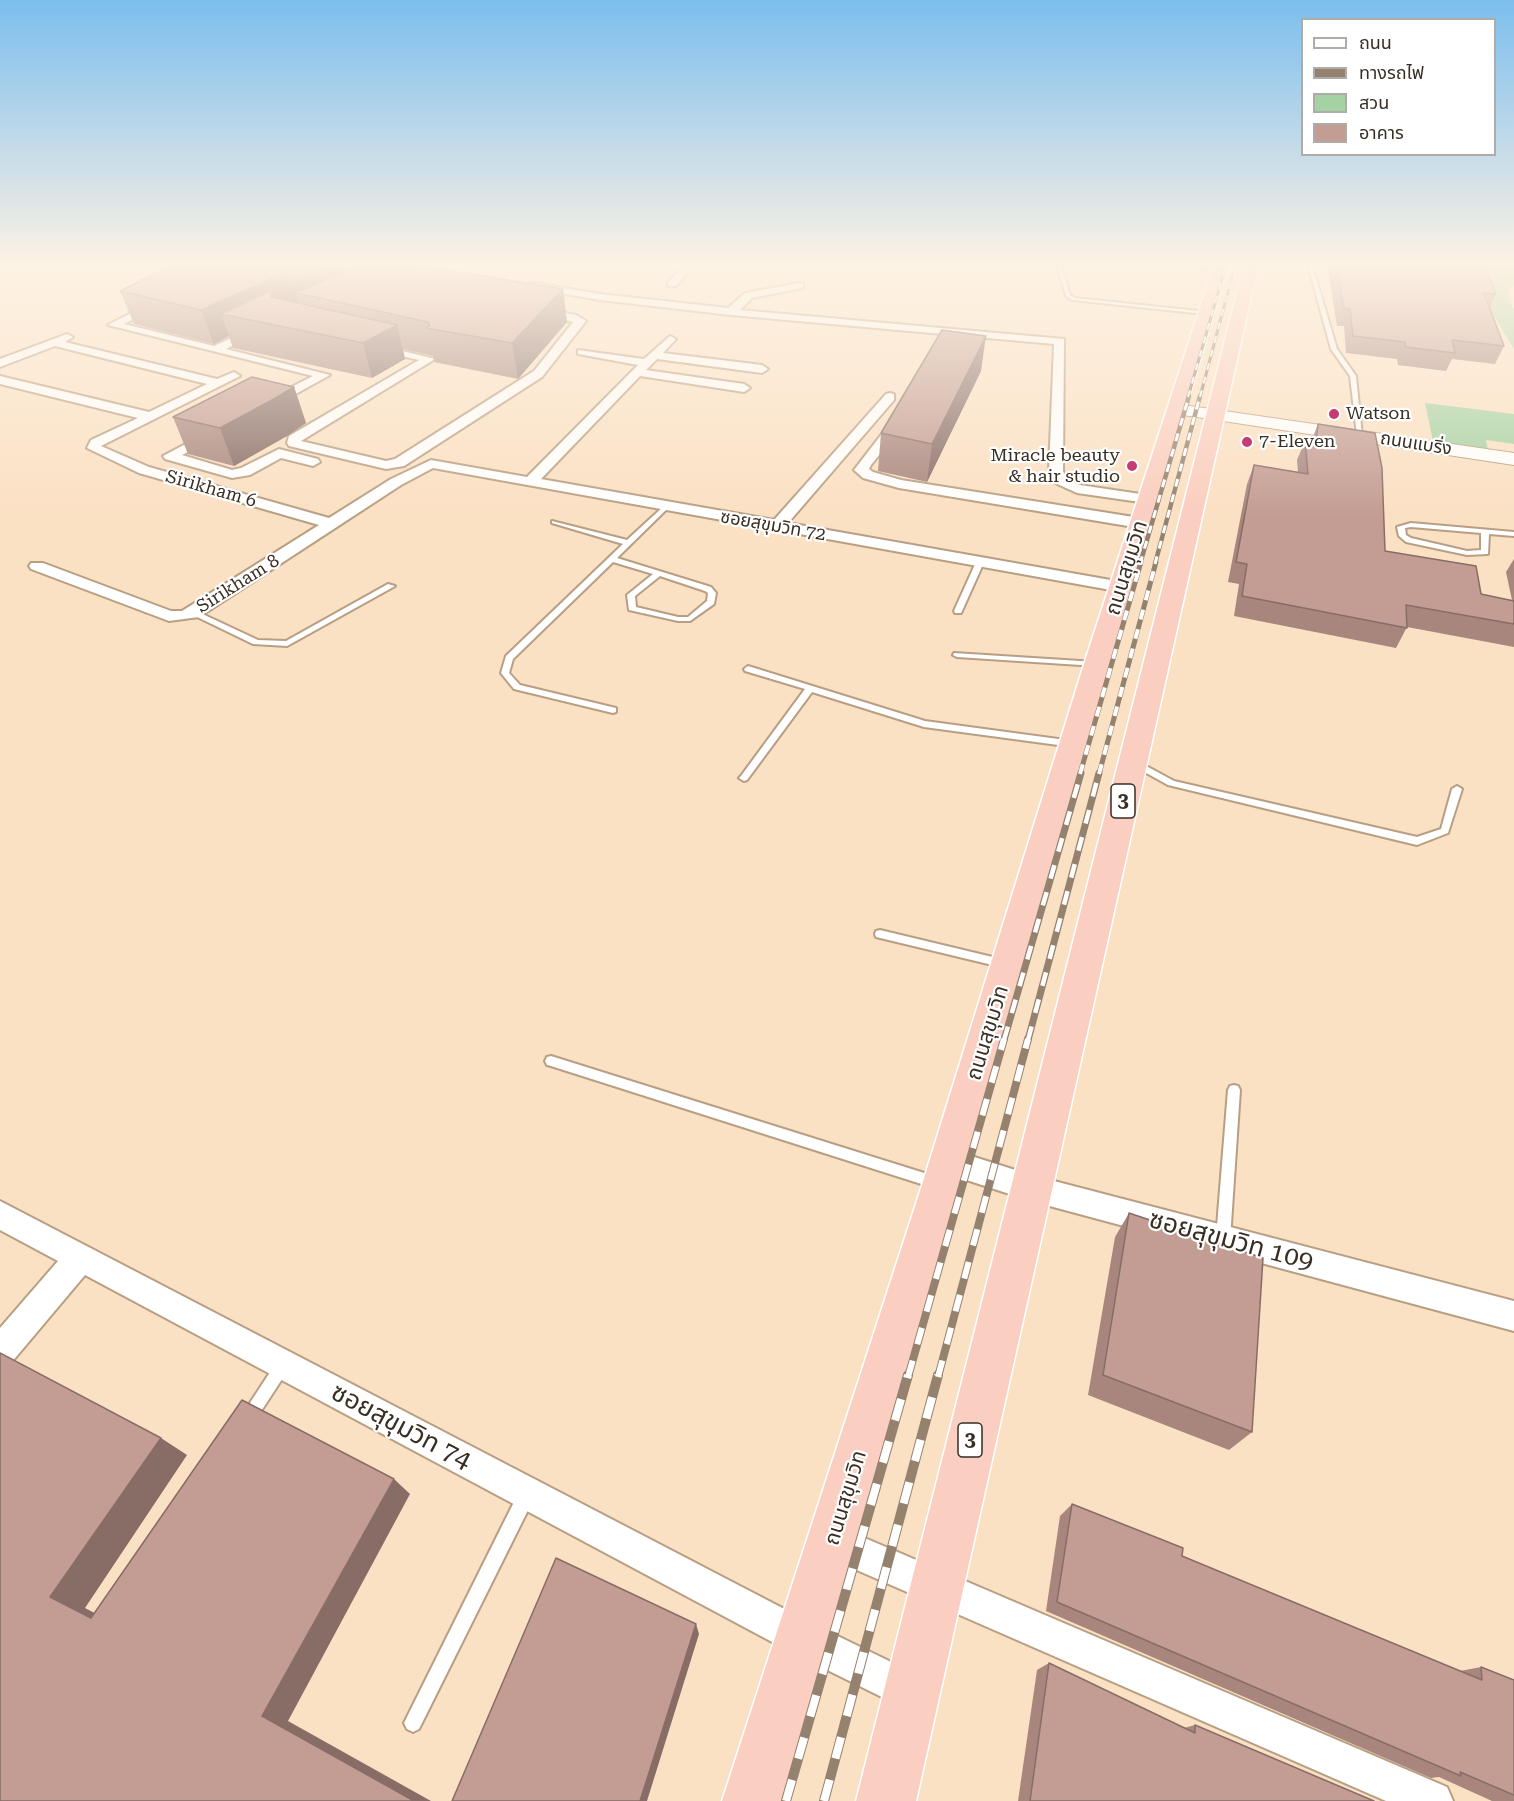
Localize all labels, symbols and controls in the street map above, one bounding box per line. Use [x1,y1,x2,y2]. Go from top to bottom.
legend [1301,18,1496,156]
text: ถนน [1359,32,1392,53]
text: ทางรถไฟ [1359,62,1424,83]
text: สวน [1359,92,1389,113]
text: อาคาร [1359,122,1404,143]
place label: Watson [1346,403,1411,425]
marker: Watson [1327,407,1341,421]
street label: ถนนแบริ่ง [1379,428,1453,460]
place label: 7-Eleven [1259,431,1335,453]
marker: 7-Eleven [1240,435,1254,449]
place label: Miracle beauty & hair studio [990,445,1120,488]
marker: Miracle beauty & hair studio [1125,459,1139,473]
street label: Sirikham 6 [163,466,259,512]
street label: ซอยสุขุมวิท 72 [719,506,827,546]
street label: ถนนสุขุมวิท [1101,518,1153,618]
street label: Sirikham 8 [193,550,283,618]
road number: 3 [1111,784,1135,818]
street label: ถนนสุขุมวิท [962,983,1014,1083]
street label: ซอยสุขุมวิท 109 [1145,1204,1317,1278]
street label: ซอยสุขุมวิท 74 [326,1377,476,1477]
road number: 3 [958,1423,982,1457]
street label: ถนนสุขุมวิท [820,1448,872,1548]

